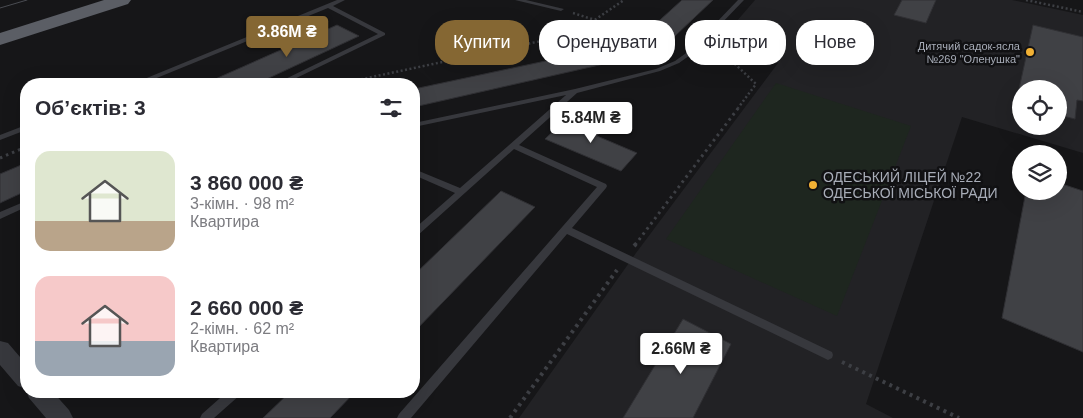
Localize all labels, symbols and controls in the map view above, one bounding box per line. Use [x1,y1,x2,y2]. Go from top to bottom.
pin: 3.86M ₴ [241,15,333,58]
chip: Купити [435,20,529,65]
chip: Орендувати [539,20,675,65]
chip: Фільтри [685,20,786,65]
chip: Нове [796,20,874,65]
text: 3.86M ₴ [257,23,317,40]
place label: Дитячий садок-ясла №269 "Оленушка" [918,40,1021,65]
marker: Дитячий садок-ясла №269 "Оленушка" [1024,46,1036,58]
map controls [1012,80,1067,200]
button: locate [1012,80,1067,135]
icon: filters [377,94,405,122]
text: Об’єктів: 3 [35,96,146,119]
pin: 5.84M ₴ [545,102,637,144]
text: 5.84M ₴ [561,109,621,126]
button: layers [1012,145,1067,200]
place label: ОДЕСЬКИЙ ЛІЦЕЙ №22 ОДЕСЬКОЇ МІСЬКОЇ РАДИ [823,168,998,201]
icon: home [75,171,135,231]
text: 3 860 000 ₴ [190,171,303,194]
marker: ОДЕСЬКИЙ ЛІЦЕЙ №22 ОДЕСЬКОЇ МІСЬКОЇ РАДИ [807,179,819,191]
text: 3-кімн. · 98 m² [190,195,294,212]
text: Квартира [190,213,259,230]
icon: home [75,296,135,356]
text: 2 660 000 ₴ [190,296,303,319]
text: 2-кімн. · 62 m² [190,320,294,337]
pin: 2.66M ₴ [635,332,727,375]
text: Квартира [190,338,259,355]
text: 2.66M ₴ [651,340,711,357]

